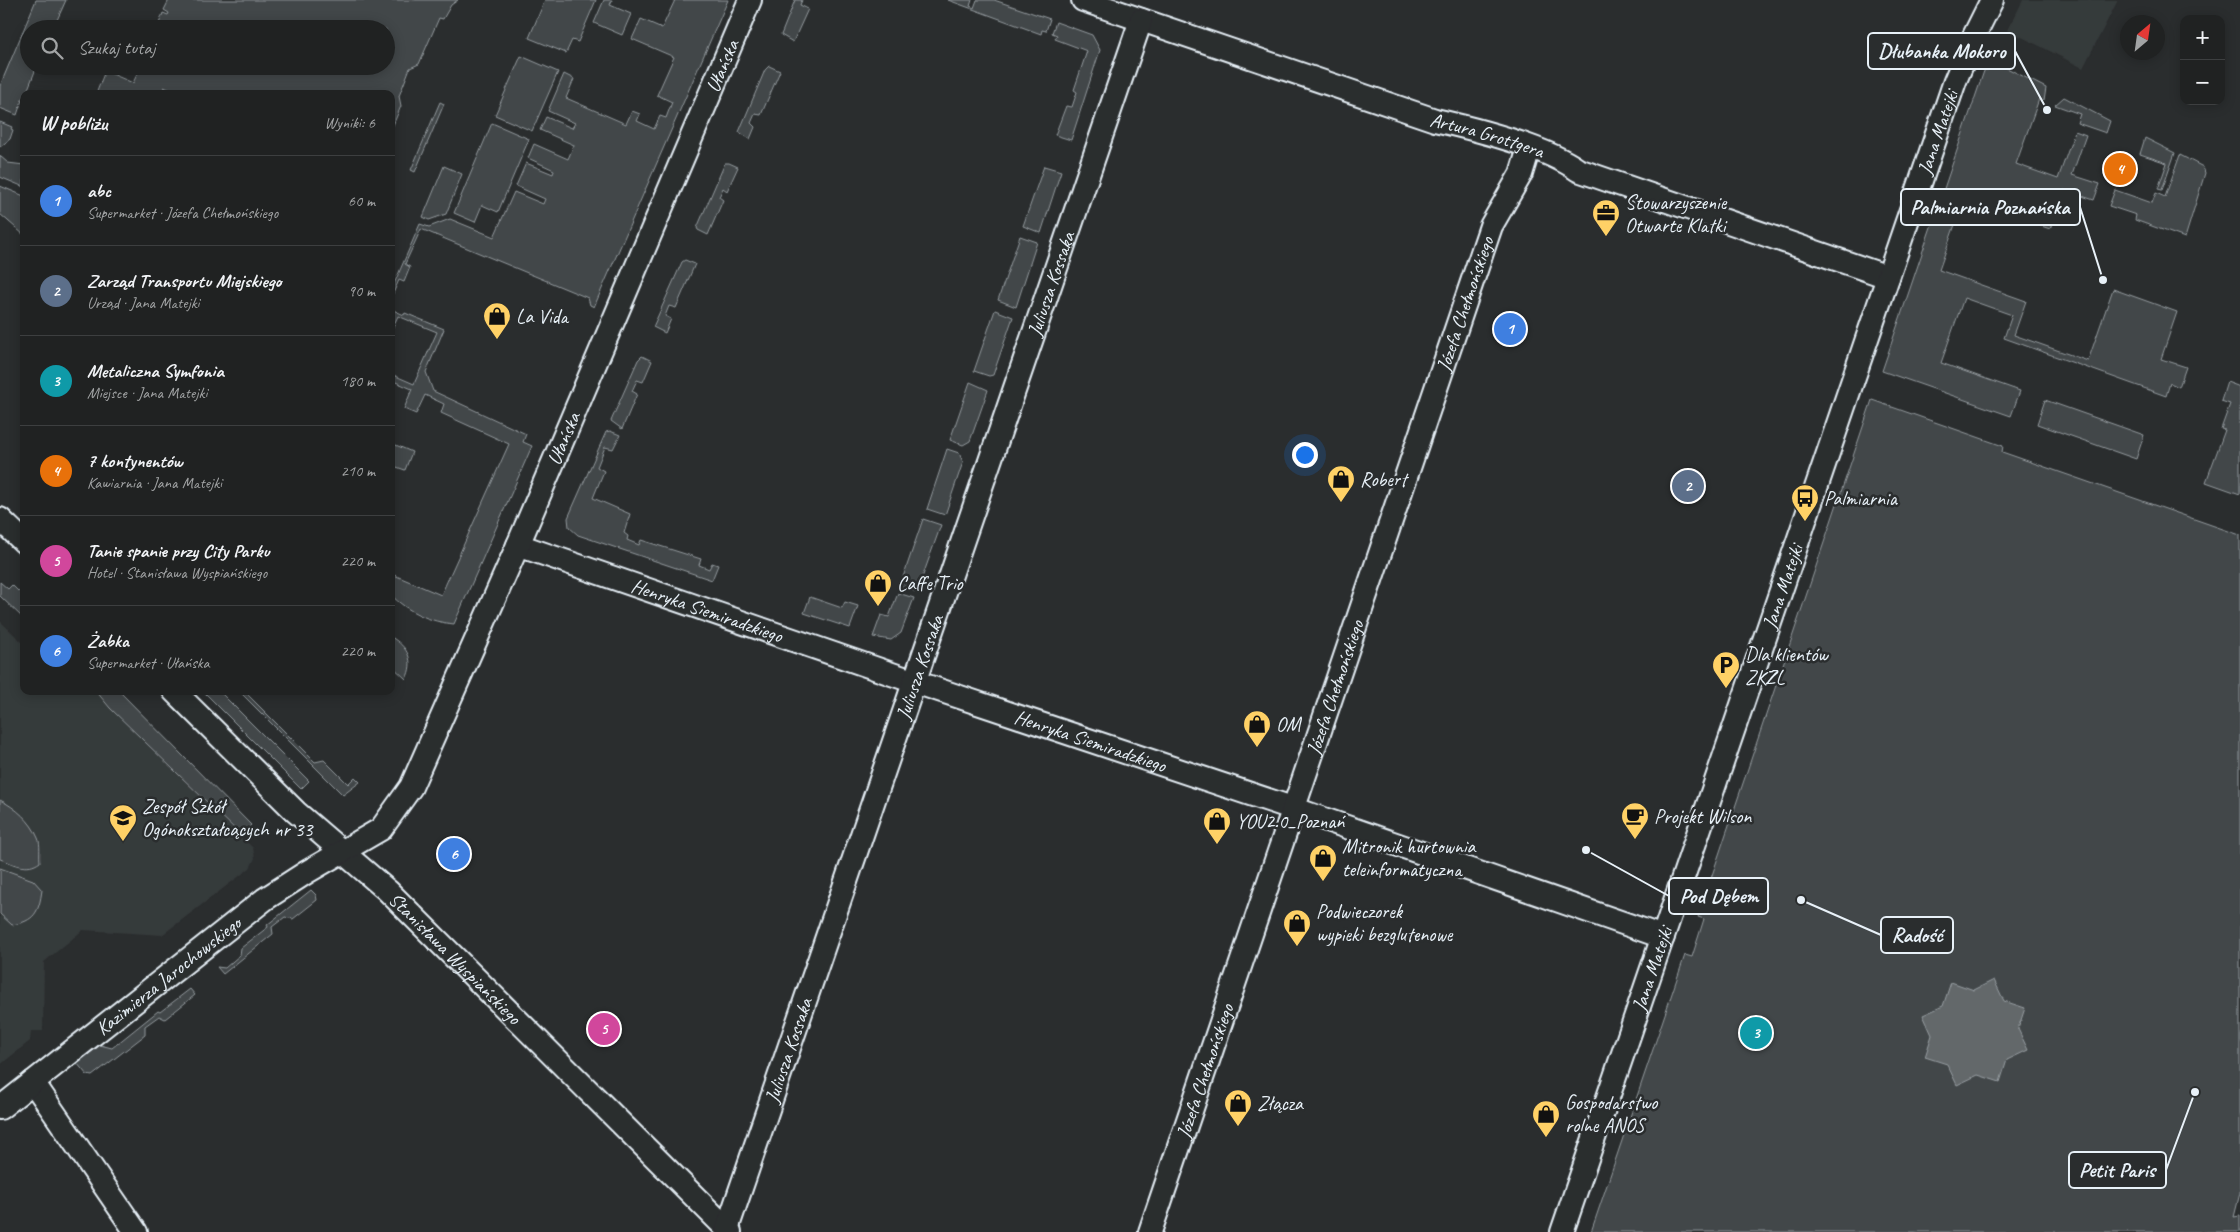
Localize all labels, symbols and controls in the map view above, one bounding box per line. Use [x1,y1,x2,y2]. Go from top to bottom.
north arrow [2120,15,2165,60]
map controls [2180,15,2225,105]
button: + [2180,15,2225,60]
search box [20,20,395,75]
callout: Dłubanka Mokoro [1868,33,2015,69]
icon: search [38,34,66,62]
street label: Ułańska [700,35,745,96]
text: Szukaj tutaj [78,36,155,60]
text: Dłubanka Mokoro [1878,38,2007,64]
button: − [2180,60,2225,105]
street label: Jana Matejki [1912,85,1965,179]
street label: Artura Grottgera [1428,107,1549,165]
text: W pobliżu [40,110,107,136]
text: Wyniki: 6 [324,113,375,133]
pin: 4 [2104,150,2136,188]
text: abc [87,179,111,203]
callout: Palmiarnia Poznańska [1901,189,2080,225]
place label: Stowarzyszenie Otwarte Klatki [1625,190,1728,238]
text: 1 [52,191,60,211]
text: 60 m [348,191,375,211]
text: Palmiarnia Poznańska [1910,194,2071,220]
office icon: Stowarzyszenie Otwarte Klatki [1591,198,1621,237]
text: Supermarket · Józefa Chełmońskiego [87,203,278,223]
street label: Juliusza Kossaka [1021,227,1081,340]
street label: Józefa Chełmońskiego [1430,233,1500,376]
text: Zarząd Transportu Miejskiego [87,269,281,293]
text: 2 [52,281,60,301]
text: 90 m [348,281,375,301]
text: Urząd · Jana Matejki [87,293,200,313]
shop icon: La Vida [482,301,512,340]
place label: La Vida [516,304,569,329]
pin: 1 [1494,310,1526,348]
text: Metaliczna Symfonia [87,359,224,383]
text: 3 [52,371,60,391]
text: 180 m [341,371,375,391]
text: Miejsce · Jana Matejki [87,383,207,403]
street label: Ułańska [542,407,587,469]
your location [1292,442,1318,468]
text: 7 kontynentów [87,449,182,473]
text: 4 [52,461,60,481]
text: 210 m [341,461,375,481]
shop icon: Robert [1326,464,1356,503]
place label: Robert [1360,467,1410,492]
pin: 2 [1672,467,1704,505]
text: Kawiarnia · Jana Matejki [87,473,222,493]
bus stop icon: Palmiarnia [1790,483,1820,522]
place label: Palmiarnia [1824,486,1899,511]
text: Tanie spanie przy City Parku [87,539,269,563]
street label: Jana Matejki [1757,539,1810,633]
text: 5 [53,551,59,571]
text: 220 m [341,551,375,571]
text: Hotel · Stanisława Wyspiańskiego [87,563,267,583]
shop icon: Caffe Trio [863,568,893,607]
place label: Caffe Trio [897,571,964,596]
street label: Henryka Siemiradzkiego [628,573,787,649]
street label: Juliusza Kossaka [890,611,950,724]
street label: Józefa Chełmońskiego [1300,616,1370,759]
text: Żabka [87,629,129,653]
text: 6 [52,641,60,661]
text: 220 m [341,641,375,661]
place label: Dla klientów ZKZL [1745,642,1829,690]
parking icon: Dla klientów ZKZL [1711,650,1741,689]
text: Supermarket · Ułańska [87,653,210,673]
street label: Henryka Siemiradzkiego [1011,704,1170,778]
shop icon: OM [1242,709,1272,748]
place label: OM [1276,712,1302,737]
place label: Zespół Szkół Ogónokształcących nr 33 [142,794,314,842]
cafe icon: Projekt Wilson [1620,801,1650,840]
school or university icon: Zespół Szkół Ogónokształcących nr 33 [108,803,138,842]
place label: Projekt Wilson [1654,804,1752,829]
shop icon: YOU2.0_Poznań [1202,806,1232,845]
place label: YOU2.0_Poznań [1236,809,1346,834]
place label: Mitronik hurtownia teleinformatyczna [1342,834,1477,882]
pin: 6 [438,835,470,873]
shop icon: Mitronik hurtownia teleinformatyczna [1308,843,1338,882]
callout: Pod Dębem [1669,878,1768,914]
text: Pod Dębem [1680,883,1759,909]
street label: Stanisława Wyspiańskiego [383,887,527,1030]
place label: Podwieczorek wypieki bezglutenowe [1316,899,1454,947]
shop icon: Podwieczorek wypieki bezglutenowe [1282,908,1312,947]
street label: Kazimierza Jarochowskiego [91,910,248,1041]
callout: Radość [1881,917,1953,953]
street label: Jana Matejki [1626,922,1679,1015]
text: Radość [1891,922,1946,948]
street label: Juliusza Kossaka [759,994,819,1107]
street label: Józefa Chełmońskiego [1170,1000,1240,1143]
pin: 5 [588,1010,620,1048]
pin: 3 [1740,1014,1772,1052]
shop icon: Złącza [1223,1088,1253,1127]
place label: Gospodarstwo rolne ANOS [1565,1090,1658,1138]
place label: Złącza [1257,1091,1304,1116]
shop icon: Gospodarstwo rolne ANOS [1531,1099,1561,1138]
callout: Petit Paris [2069,1152,2166,1188]
text: Petit Paris [2079,1157,2158,1183]

